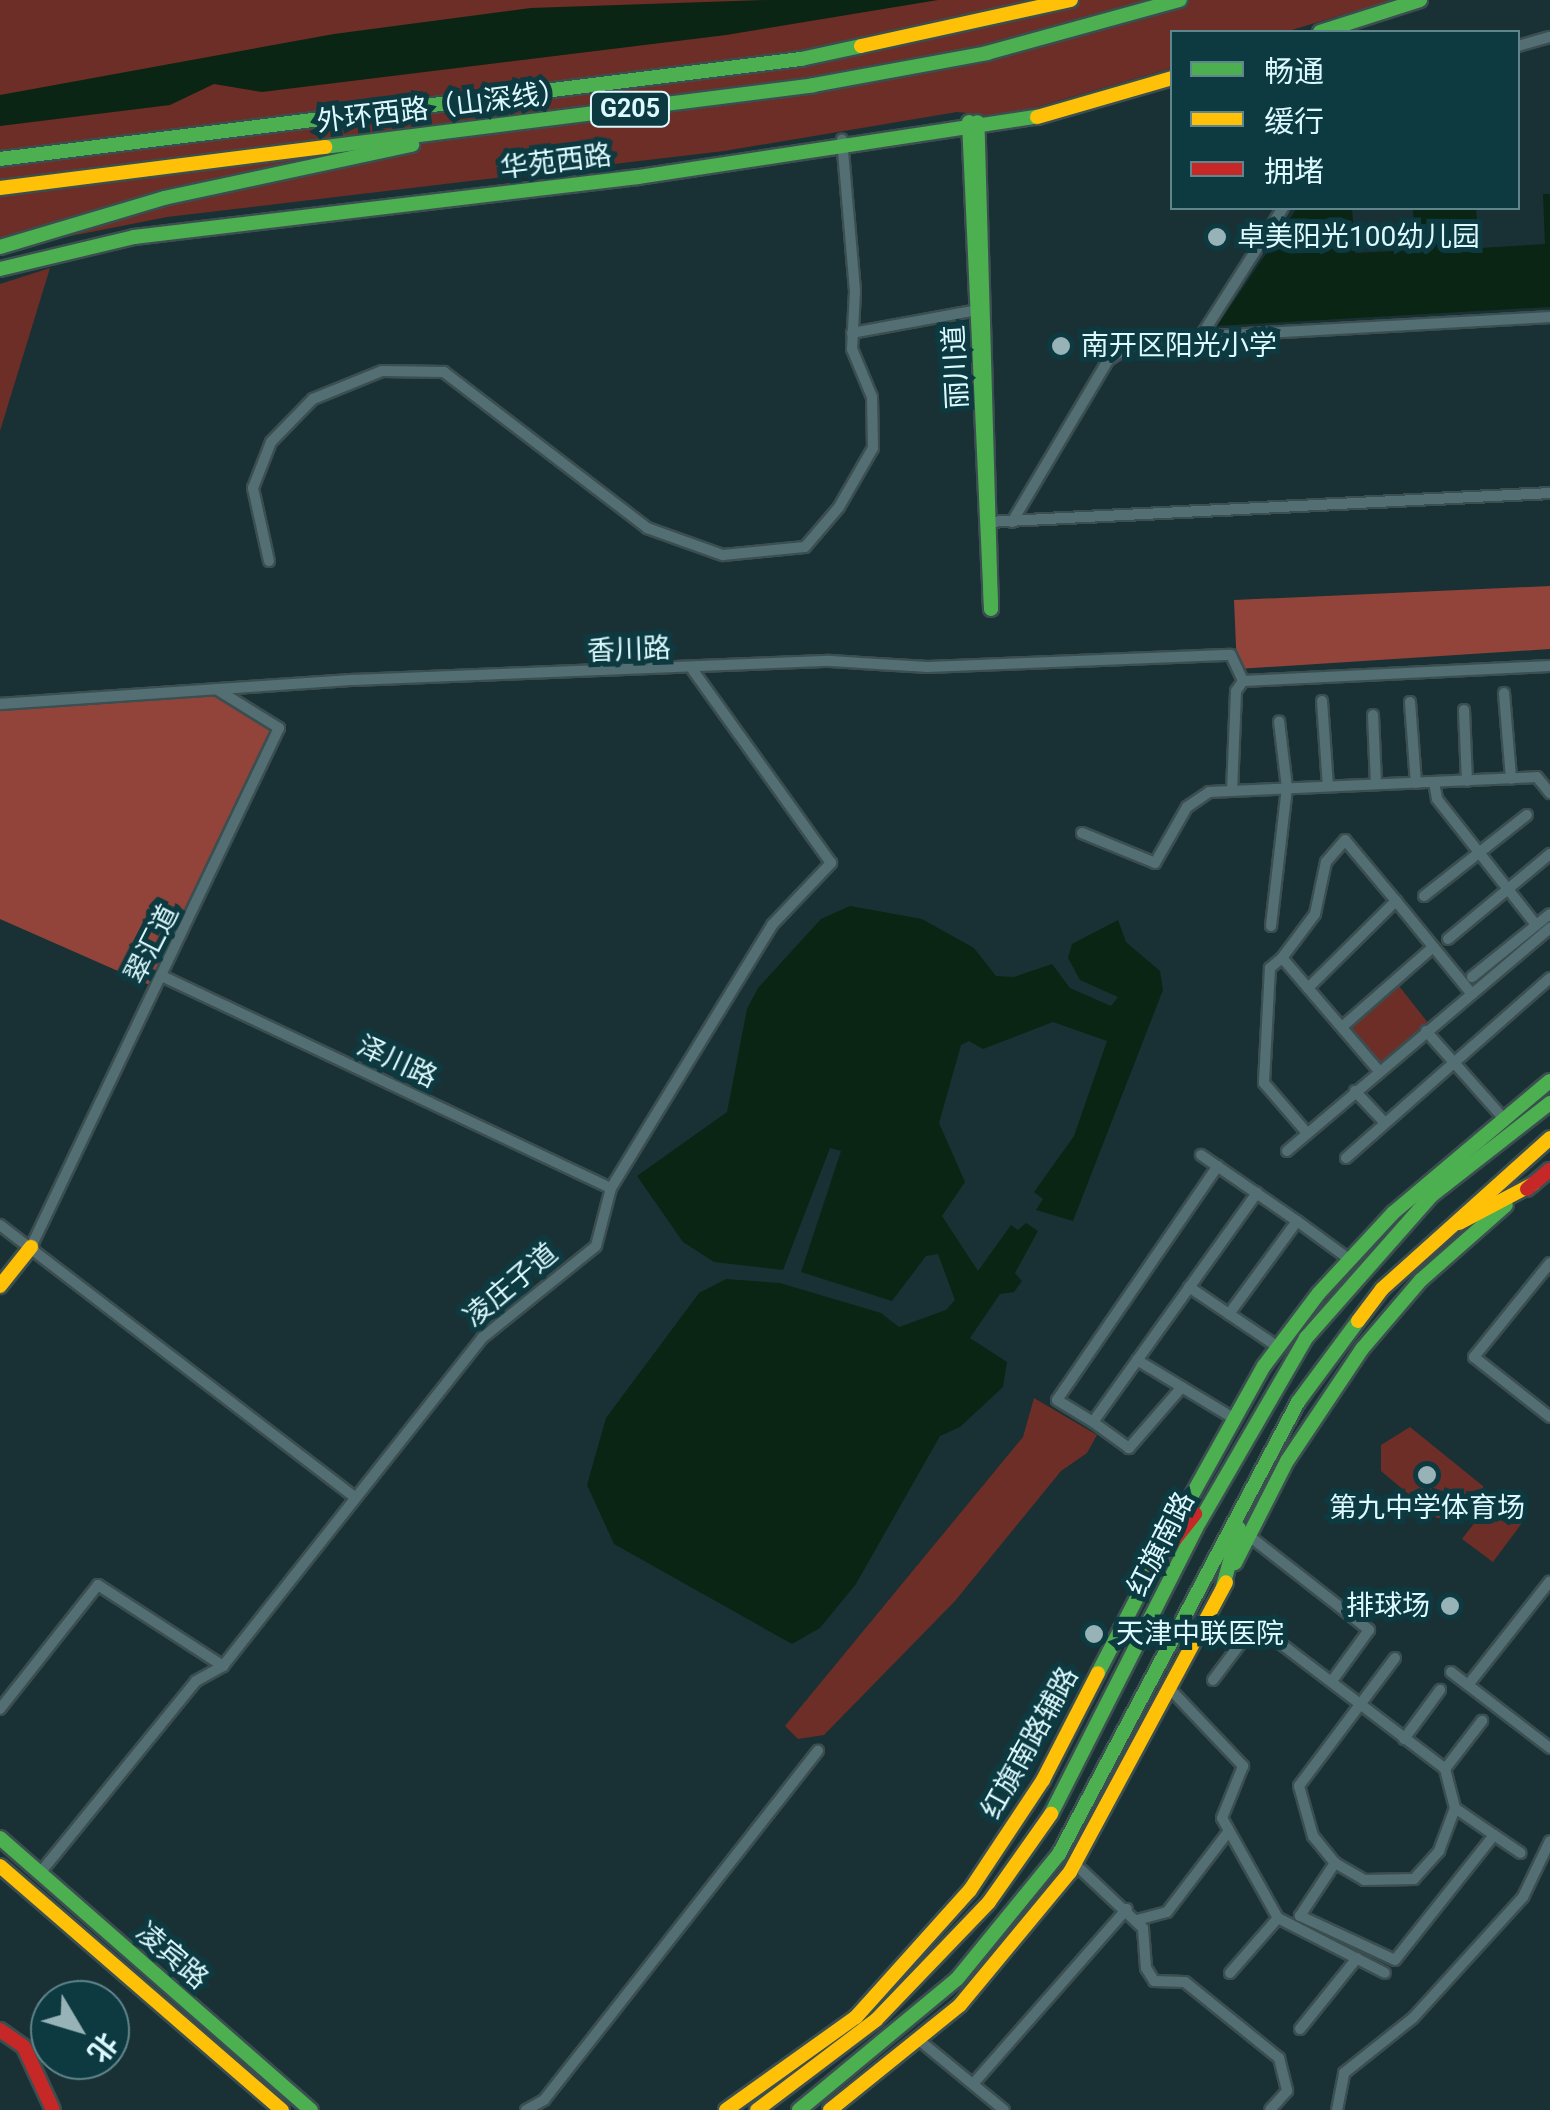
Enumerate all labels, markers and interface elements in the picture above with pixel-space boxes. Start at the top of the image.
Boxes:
legend [1170,30,1520,210]
text: 畅通 [1264,54,1324,89]
street label: 外环西路（山深线） [315,75,569,139]
road number: G205 [588,89,672,129]
text: 缓行 [1264,104,1324,139]
street label: 华苑西路 [498,139,614,185]
text: 拥堵 [1264,154,1324,189]
place label: 卓美阳光100幼儿园 [1237,220,1480,254]
marker: 卓美阳光100幼儿园 [1206,226,1228,248]
street label: 丽川道 [937,324,975,410]
place label: 南开区阳光小学 [1081,329,1277,363]
marker: 南开区阳光小学 [1050,335,1072,357]
street label: 香川路 [586,632,672,668]
street label: 翠汇道 [118,899,186,989]
street label: 泽川路 [352,1029,442,1095]
street label: 凌庄子道 [457,1236,565,1334]
marker: 第九中学体育场 [1416,1464,1438,1486]
street label: 红旗南路 [1121,1486,1201,1602]
place label: 第九中学体育场 [1329,1491,1525,1525]
place label: 排球场 [1346,1589,1430,1623]
marker: 排球场 [1439,1595,1461,1617]
place label: 天津中联医院 [1116,1617,1284,1651]
marker: 天津中联医院 [1081,1621,1107,1647]
street label: 红旗南路辅路 [975,1661,1085,1825]
street label: 凌宾路 [129,1916,215,1996]
north arrow [30,1980,130,2080]
text: 北 [81,2026,124,2069]

